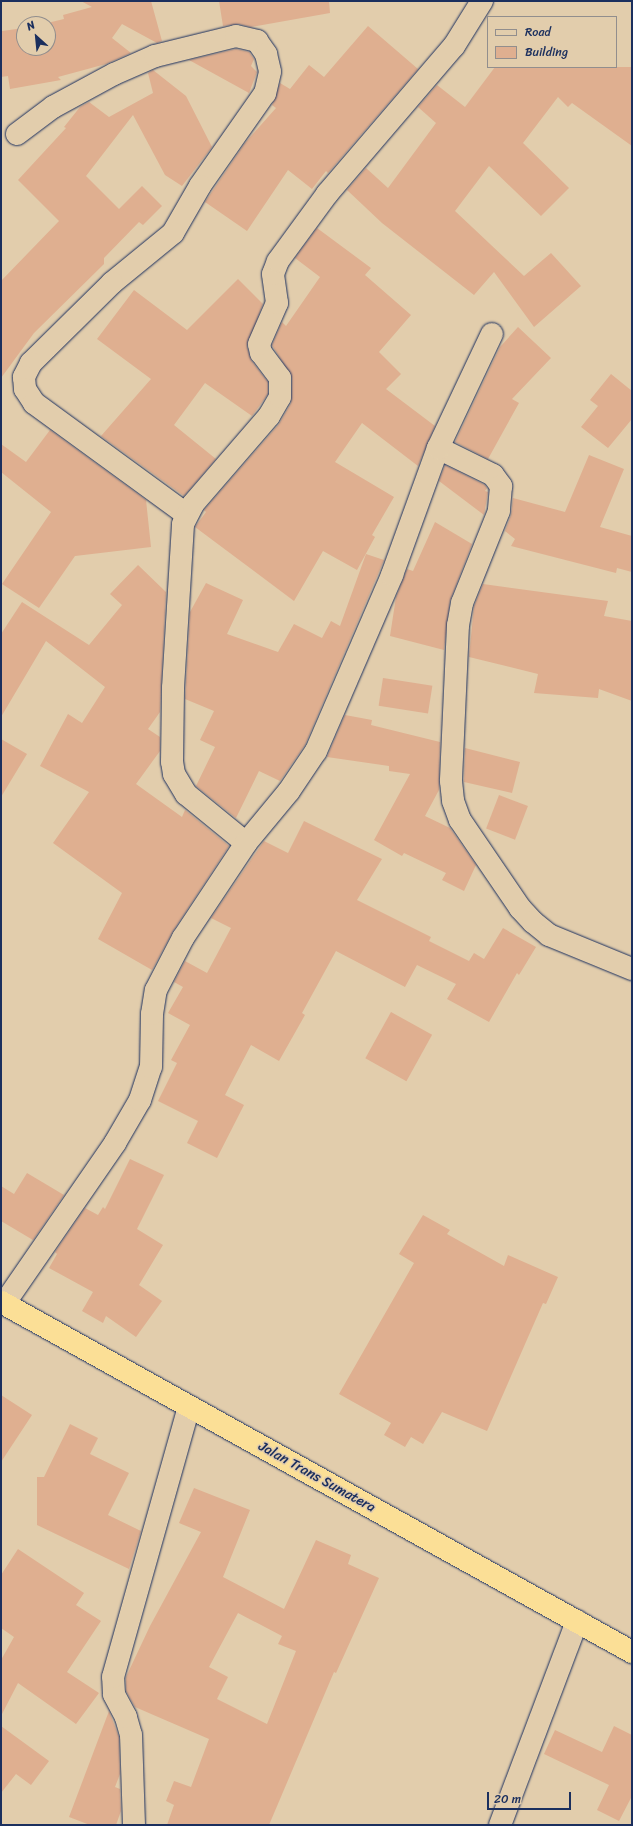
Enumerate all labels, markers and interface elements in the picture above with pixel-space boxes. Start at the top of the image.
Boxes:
north arrow [16,16,56,56]
text: N [23,16,38,36]
legend [487,16,617,68]
text: Road [525,21,551,43]
text: Building [525,41,568,63]
street label: Jalan Trans Sumatera [255,1438,379,1516]
scale bar [489,1784,573,1810]
text: 20 m [494,1788,521,1810]

